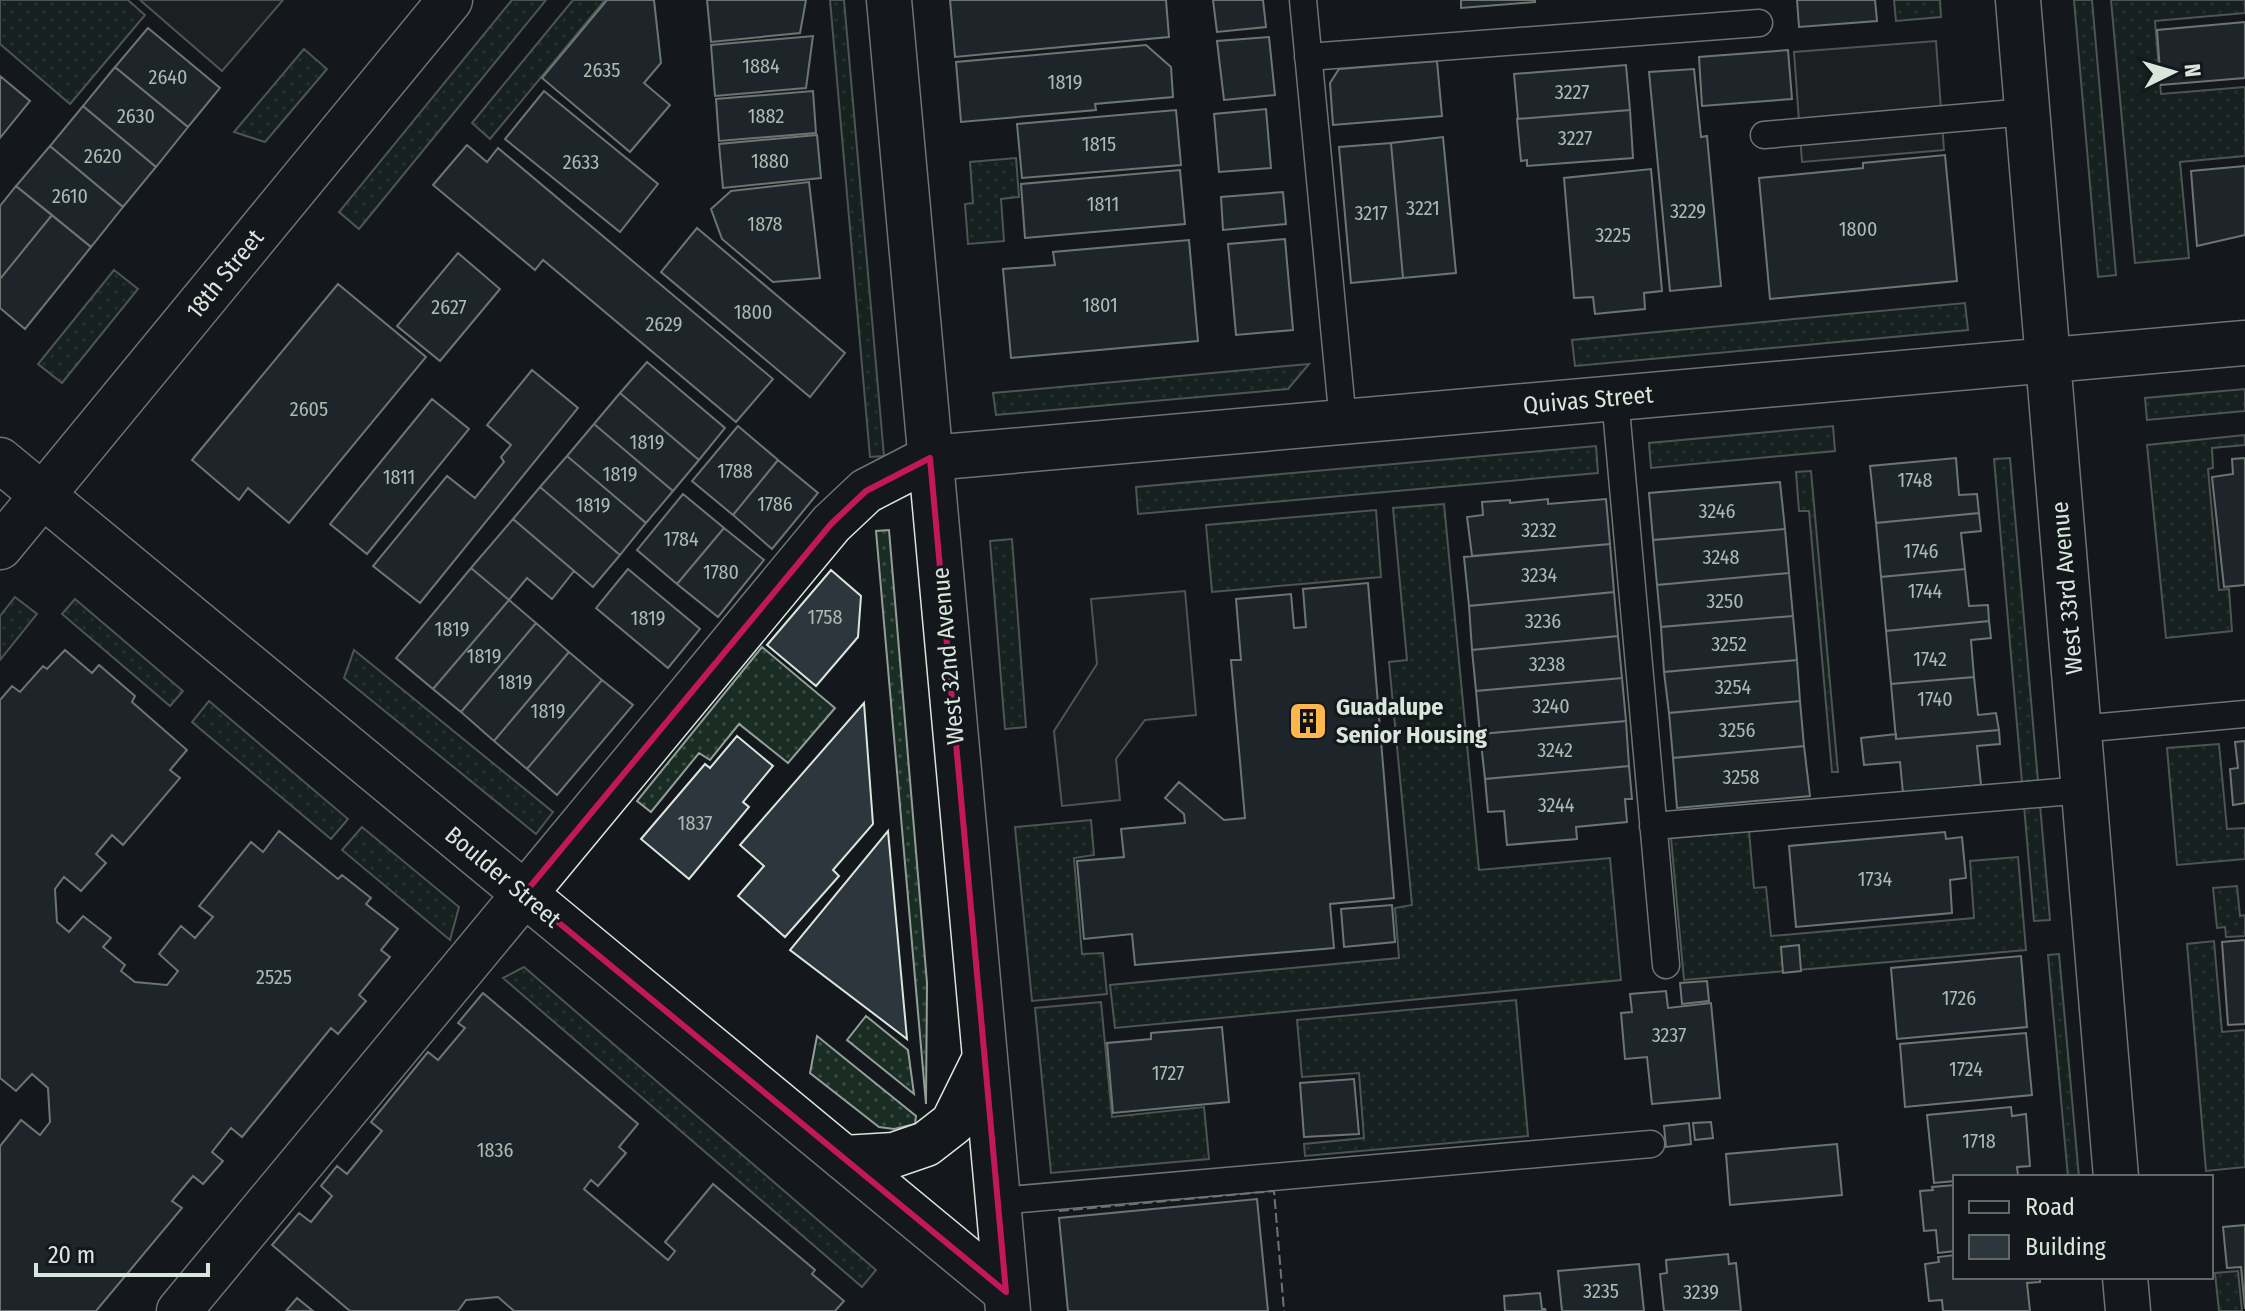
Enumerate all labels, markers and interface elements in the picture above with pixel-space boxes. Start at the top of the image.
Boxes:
north arrow [2133,32,2213,112]
house number: 1884 [742,54,780,78]
house number: 2635 [584,58,620,82]
text: N [2178,63,2206,78]
house number: 2640 [149,65,187,89]
house number: 1819 [1048,70,1082,94]
house number: 3227 [1555,80,1589,104]
house number: 2630 [117,104,155,128]
house number: 1882 [748,104,784,128]
house number: 3227 [1558,126,1592,150]
house number: 1815 [1082,132,1116,156]
house number: 2620 [84,144,122,168]
house number: 1880 [751,149,789,173]
house number: 2633 [563,150,599,174]
house number: 2610 [52,184,88,208]
house number: 1811 [1087,192,1119,216]
house number: 3221 [1406,196,1440,220]
house number: 3229 [1670,199,1706,223]
house number: 3217 [1354,201,1388,225]
house number: 1878 [747,212,783,236]
house number: 1800 [1839,217,1877,241]
house number: 3225 [1595,223,1631,247]
street label: 18th Street [181,224,269,324]
house number: 1801 [1082,293,1118,317]
house number: 2627 [431,295,467,319]
house number: 1800 [734,300,772,324]
house number: 2629 [646,312,682,336]
street label: Quivas Street [1522,380,1654,420]
house number: 2605 [290,397,328,421]
house number: 1819 [630,430,664,454]
house number: 1788 [717,459,753,483]
house number: 1819 [603,462,637,486]
house number: 1811 [383,465,415,489]
house number: 1748 [1898,468,1932,492]
house number: 1786 [757,492,793,516]
house number: 1819 [576,493,610,517]
house number: 3246 [1699,499,1736,523]
street label: West 33rd Avenue [2046,500,2088,676]
house number: 3232 [1521,518,1557,542]
house number: 1784 [663,527,699,551]
house number: 1746 [1904,539,1938,563]
house number: 3248 [1703,545,1739,569]
house number: 1780 [703,560,739,584]
house number: 3234 [1521,563,1557,587]
street label: West 32nd Avenue [926,566,970,746]
house number: 1744 [1908,579,1943,603]
house number: 3250 [1706,589,1744,613]
house number: 1758 [808,605,842,629]
house number: 1819 [631,606,665,630]
house number: 3236 [1525,609,1561,633]
house number: 1819 [435,617,469,641]
house number: 3252 [1711,632,1747,656]
house number: 1819 [467,644,501,668]
house number: 1742 [1913,647,1947,671]
house number: 3238 [1529,652,1565,676]
house number: 1819 [498,670,532,694]
house number: 3254 [1715,675,1752,699]
house number: 1740 [1917,687,1953,711]
place label: Guadalupe Senior Housing [1336,693,1487,749]
house number: 3240 [1532,694,1570,718]
house number: 1819 [531,699,565,723]
building icon: Guadalupe Senior Housing [1287,700,1329,742]
house number: 3256 [1719,718,1755,742]
house number: 3242 [1537,738,1573,762]
house number: 3258 [1723,765,1759,789]
house number: 3244 [1538,793,1575,817]
house number: 1837 [678,811,712,835]
street label: Boulder Street [440,821,567,934]
house number: 1734 [1858,867,1892,891]
house number: 2525 [256,965,292,989]
house number: 1726 [1942,986,1976,1010]
house number: 3237 [1652,1023,1686,1047]
house number: 1724 [1949,1057,1983,1081]
house number: 1727 [1152,1061,1184,1085]
house number: 1718 [1962,1129,1996,1153]
house number: 1836 [477,1138,513,1162]
legend [1953,1175,2213,1279]
text: Road [2025,1193,2075,1221]
scale bar [36,1227,208,1277]
text: Building [2025,1233,2107,1261]
text: 20 m [48,1241,95,1269]
house number: 3235 [1583,1279,1619,1303]
house number: 3239 [1683,1280,1719,1304]

